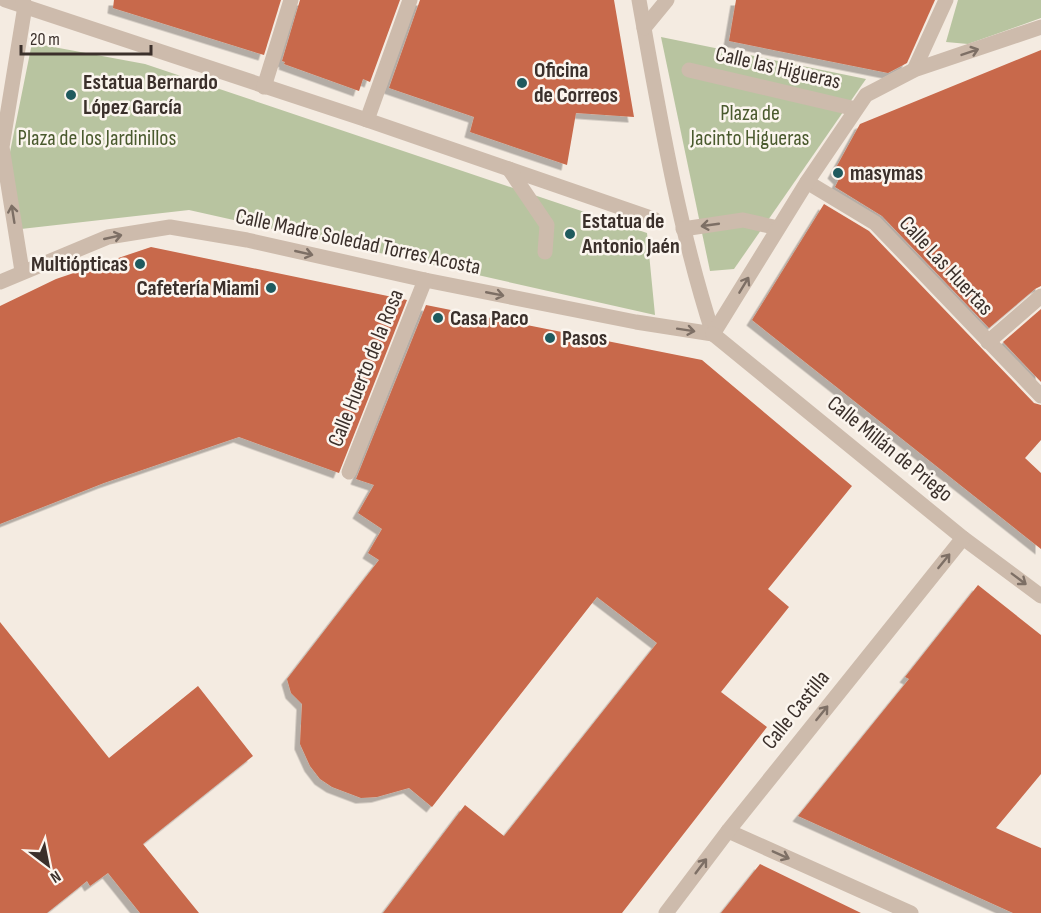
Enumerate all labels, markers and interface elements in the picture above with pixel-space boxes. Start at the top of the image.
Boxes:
scale bar [21,18,152,56]
text: 20 m [30,29,60,50]
street label: Calle las Higueras [713,40,843,96]
one-way arrow [960,45,979,56]
place label: Oficina de Correos [534,57,618,109]
place label: Estatua Bernardo López García [83,69,218,121]
marker: Oficina de Correos [515,76,529,90]
marker: Estatua Bernardo López García [64,88,78,102]
park label: Plaza de Jacinto Higueras [689,100,810,152]
park label: Plaza de los Jardinillos [18,125,176,152]
place label: masymas [850,160,923,187]
marker: masymas [831,166,845,180]
street label: Calle Madre Soledad Torres Acosta [233,203,483,281]
one-way arrow [7,204,18,224]
place label: Estatua de Antonio Jaén [581,208,680,260]
street label: Calle Las Huertas [893,211,999,321]
one-way arrow [701,219,720,230]
marker: Estatua de Antonio Jaén [563,227,577,241]
one-way arrow [103,230,122,242]
one-way arrow [294,247,313,259]
place label: Multiópticas [31,251,128,278]
marker: Multiópticas [133,257,147,271]
place label: Cafetería Miami [136,275,259,302]
one-way arrow [738,277,750,294]
marker: Cafetería Miami [264,281,278,295]
street label: Calle Huerto de la Rosa [322,285,410,451]
one-way arrow [484,289,504,300]
place label: Casa Paco [450,305,528,332]
marker: Casa Paco [431,311,445,325]
place label: Pasos [562,325,607,352]
one-way arrow [676,325,696,336]
marker: Pasos [543,331,557,345]
street label: Calle Millán de Priego [822,390,958,508]
one-way arrow [937,554,951,569]
one-way arrow [1010,573,1026,586]
street label: Calle Castilla [756,665,836,755]
one-way arrow [816,705,829,721]
north arrow [18,835,78,895]
one-way arrow [771,850,790,861]
one-way arrow [695,859,708,875]
text: N [46,866,64,887]

